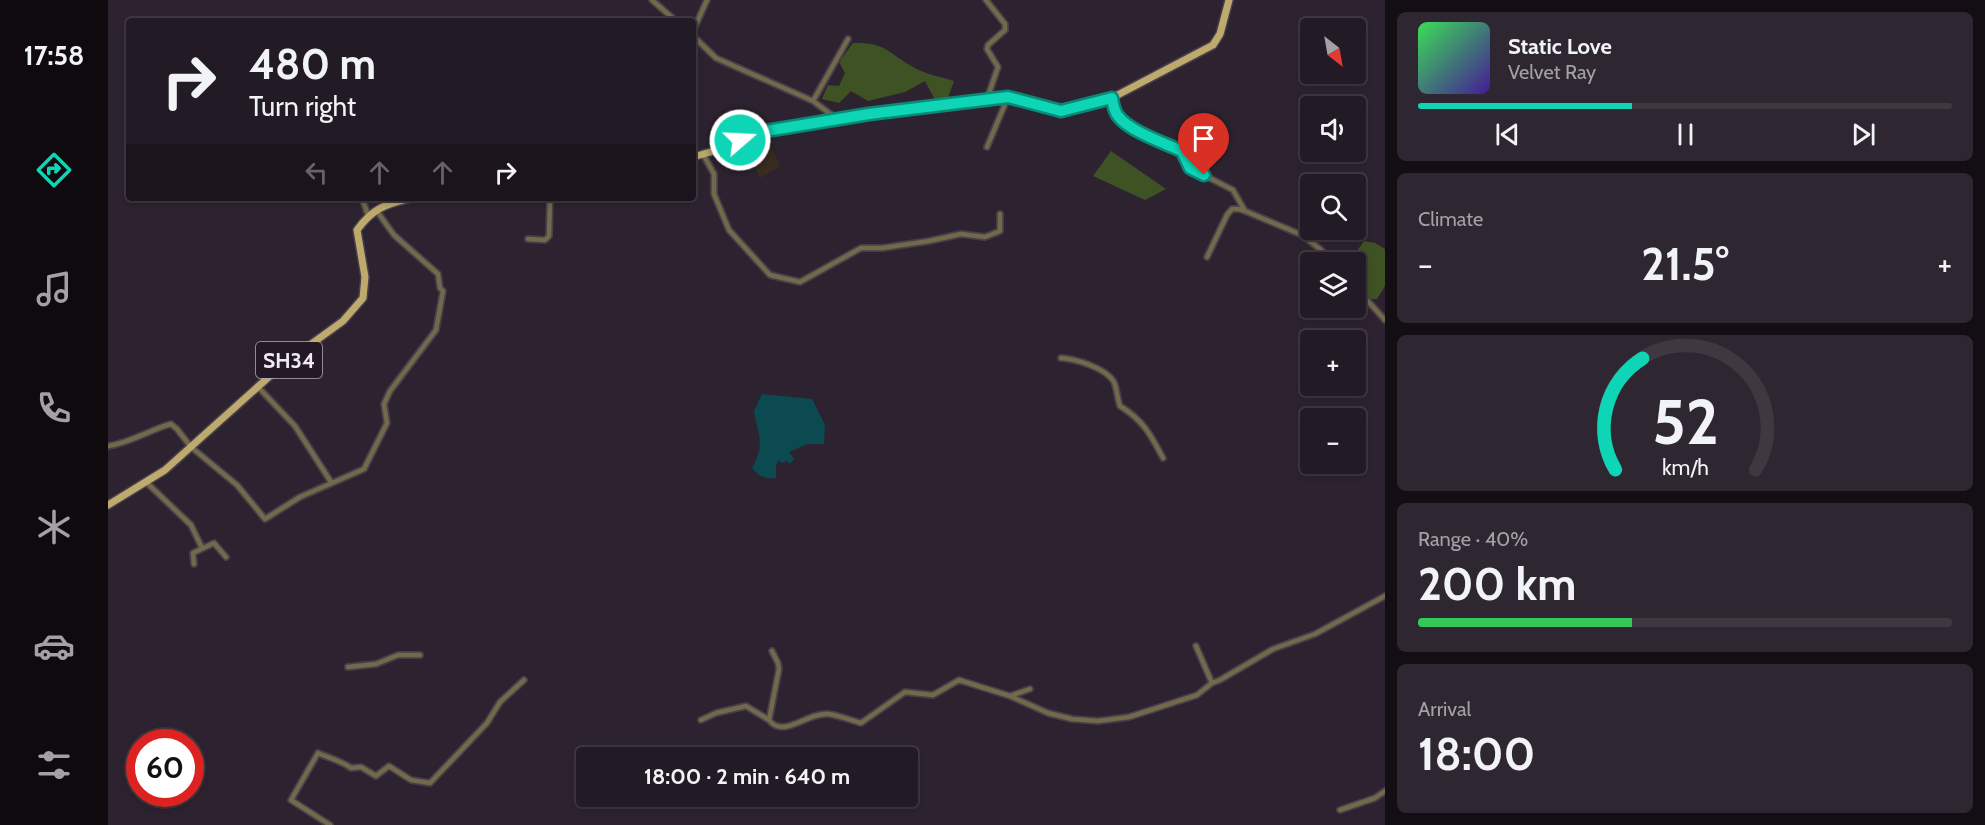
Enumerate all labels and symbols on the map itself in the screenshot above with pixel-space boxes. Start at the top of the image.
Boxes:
north arrow [1300,18,1366,84]
position arrow [708,108,772,172]
pin [1178,113,1229,175]
road number: SH34 [256,342,322,378]
speed limit sign: 60 [126,729,204,807]

